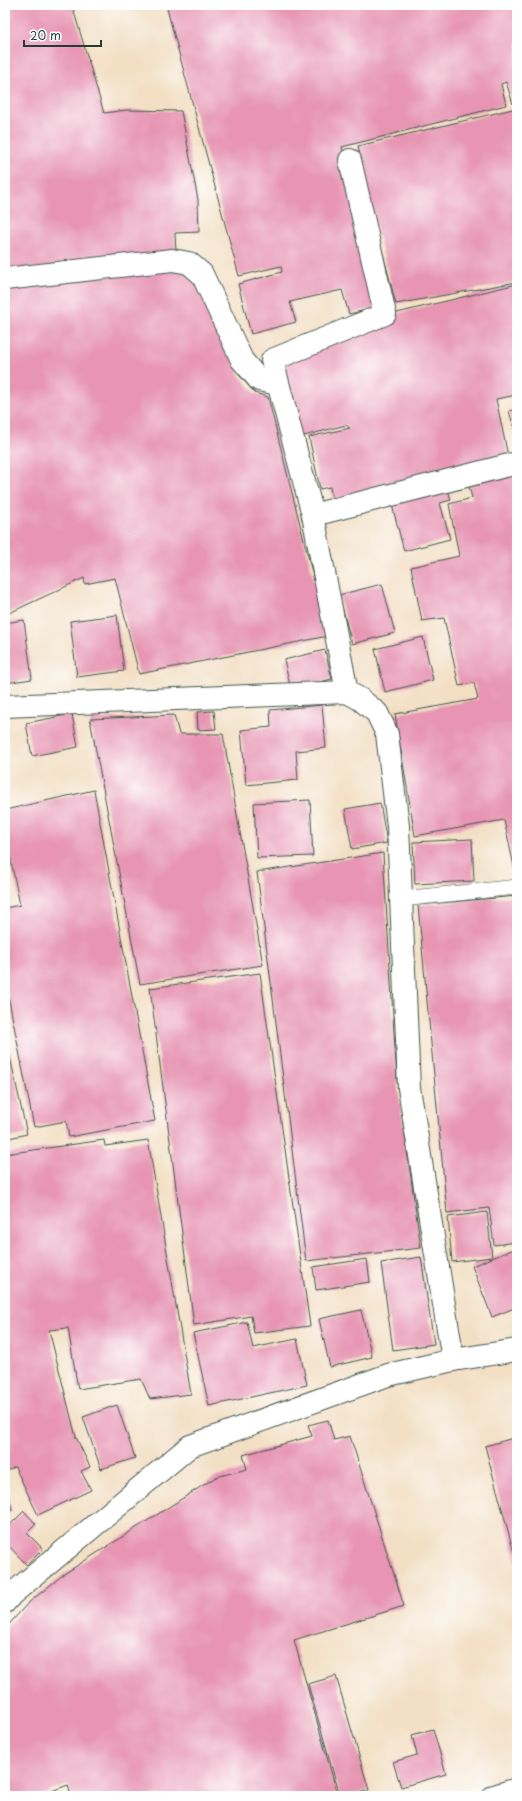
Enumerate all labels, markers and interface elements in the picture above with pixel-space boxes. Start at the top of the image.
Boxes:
scale bar [24,22,101,48]
text: 20 m [30,26,61,44]

